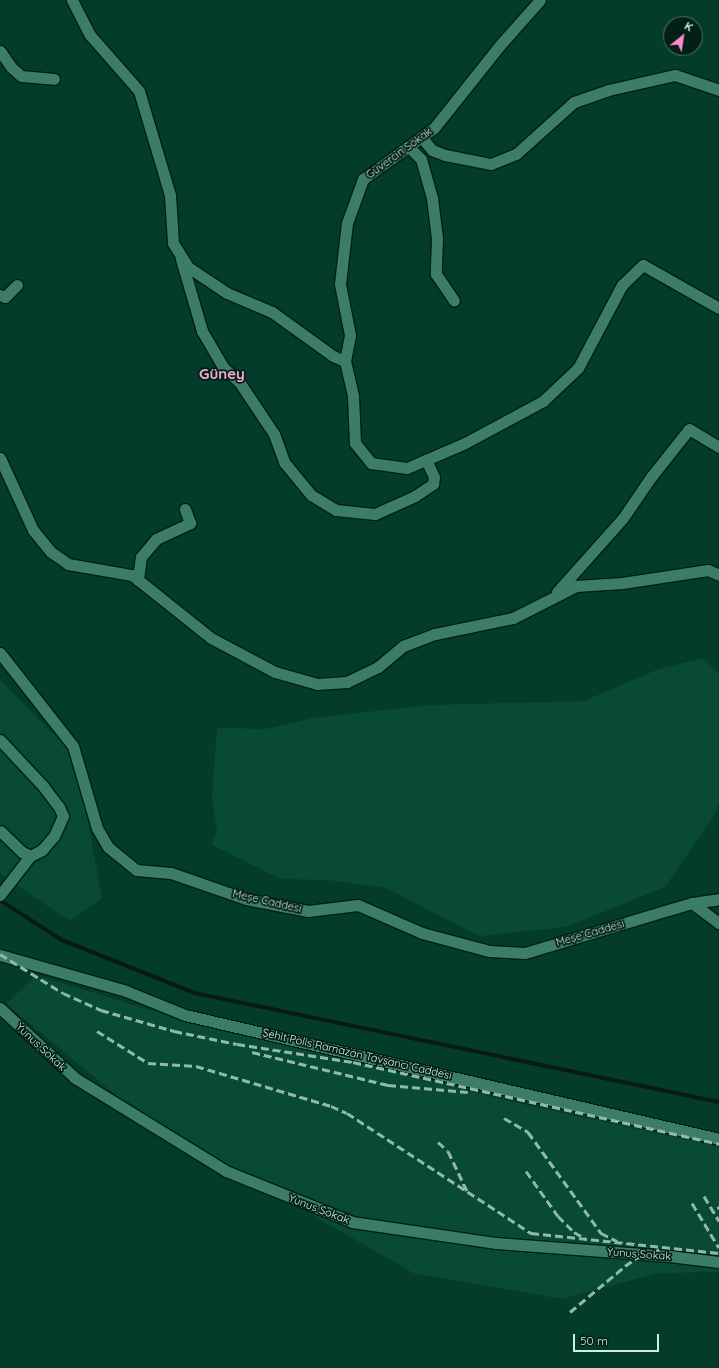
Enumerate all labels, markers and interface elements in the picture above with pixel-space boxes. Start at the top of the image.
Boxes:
north arrow [663,16,703,56]
text: K [682,19,695,34]
street label: Güvercin Sokak [363,125,435,181]
district label: Güney [199,365,245,383]
street label: Meşe Caddesi [231,887,303,915]
street label: Meşe Caddesi [554,917,626,949]
street label: Yunus Sokak [13,1020,69,1074]
street label: Şehit Polis Ramazan Tavşancı Caddesi [261,1026,453,1082]
street label: Yunus Sokak [287,1191,351,1227]
street label: Yunus Sokak [607,1245,671,1263]
scale bar [575,1326,661,1352]
text: 50 m [580,1333,608,1348]

